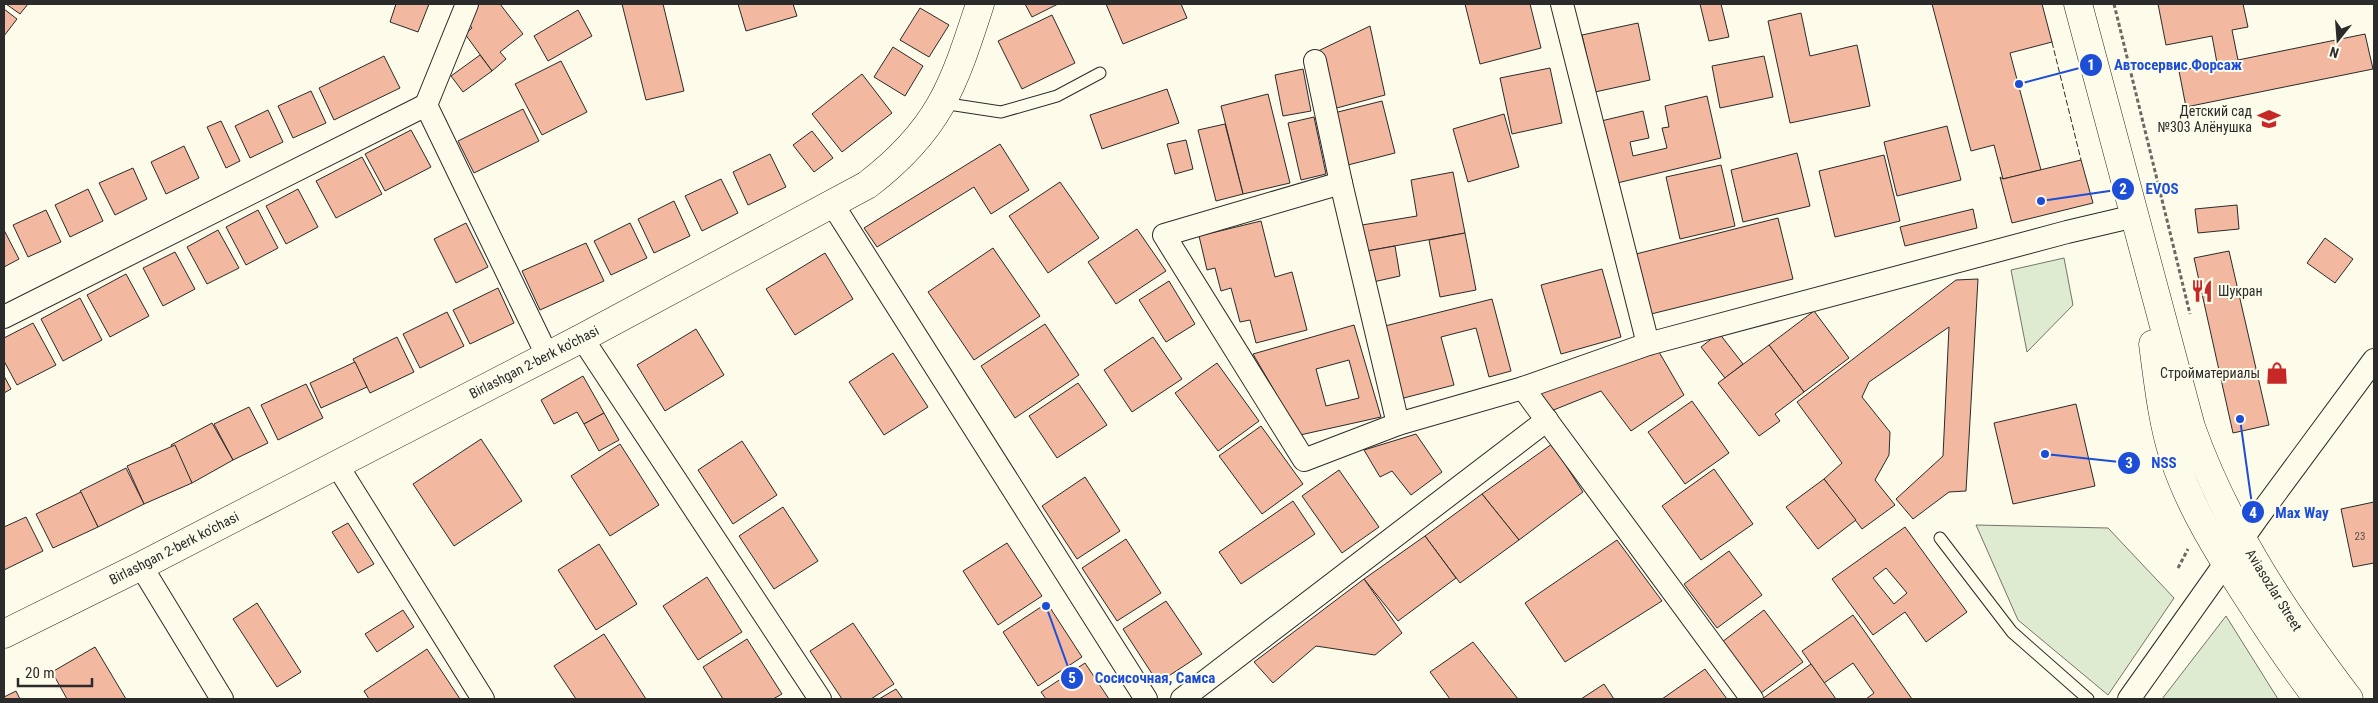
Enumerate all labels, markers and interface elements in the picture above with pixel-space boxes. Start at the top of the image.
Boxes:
north arrow [2313,15,2363,65]
text: N [2328,44,2341,61]
callout: Автосервис Форсаж [2079,50,2252,80]
text: 1 [2087,56,2095,74]
text: Автосервис Форсаж [2114,56,2242,74]
place label: Детский сад №303 Алёнушка [2158,103,2252,135]
school or university icon: Детский сад №303 Алёнушка [2256,106,2282,132]
callout: EVOS [2111,174,2189,204]
text: 2 [2119,180,2127,198]
text: EVOS [2145,180,2179,198]
restaurant icon: Шукран [2189,278,2215,304]
place label: Шукран [2218,283,2263,299]
street label: Birlashgan 2-berk ko'chasi [466,322,602,402]
shop icon: Стройматериалы [2264,360,2290,386]
place label: Стройматериалы [2160,365,2260,381]
callout: NSS [2116,448,2187,478]
text: 3 [2125,454,2133,472]
text: NSS [2151,454,2177,472]
callout: Max Way [2241,497,2339,527]
text: 4 [2249,504,2257,522]
text: Max Way [2275,504,2329,522]
street label: Birlashgan 2-berk ko'chasi [106,508,242,588]
house number: 23 [2355,530,2365,543]
street label: Aviasozlar Street [2242,546,2306,634]
scale bar [18,656,91,688]
callout: Сосисочная, Самса [1060,663,1225,693]
text: 20 m [25,664,55,682]
text: 5 [1068,669,1076,687]
text: Сосисочная, Самса [1095,669,1215,687]

